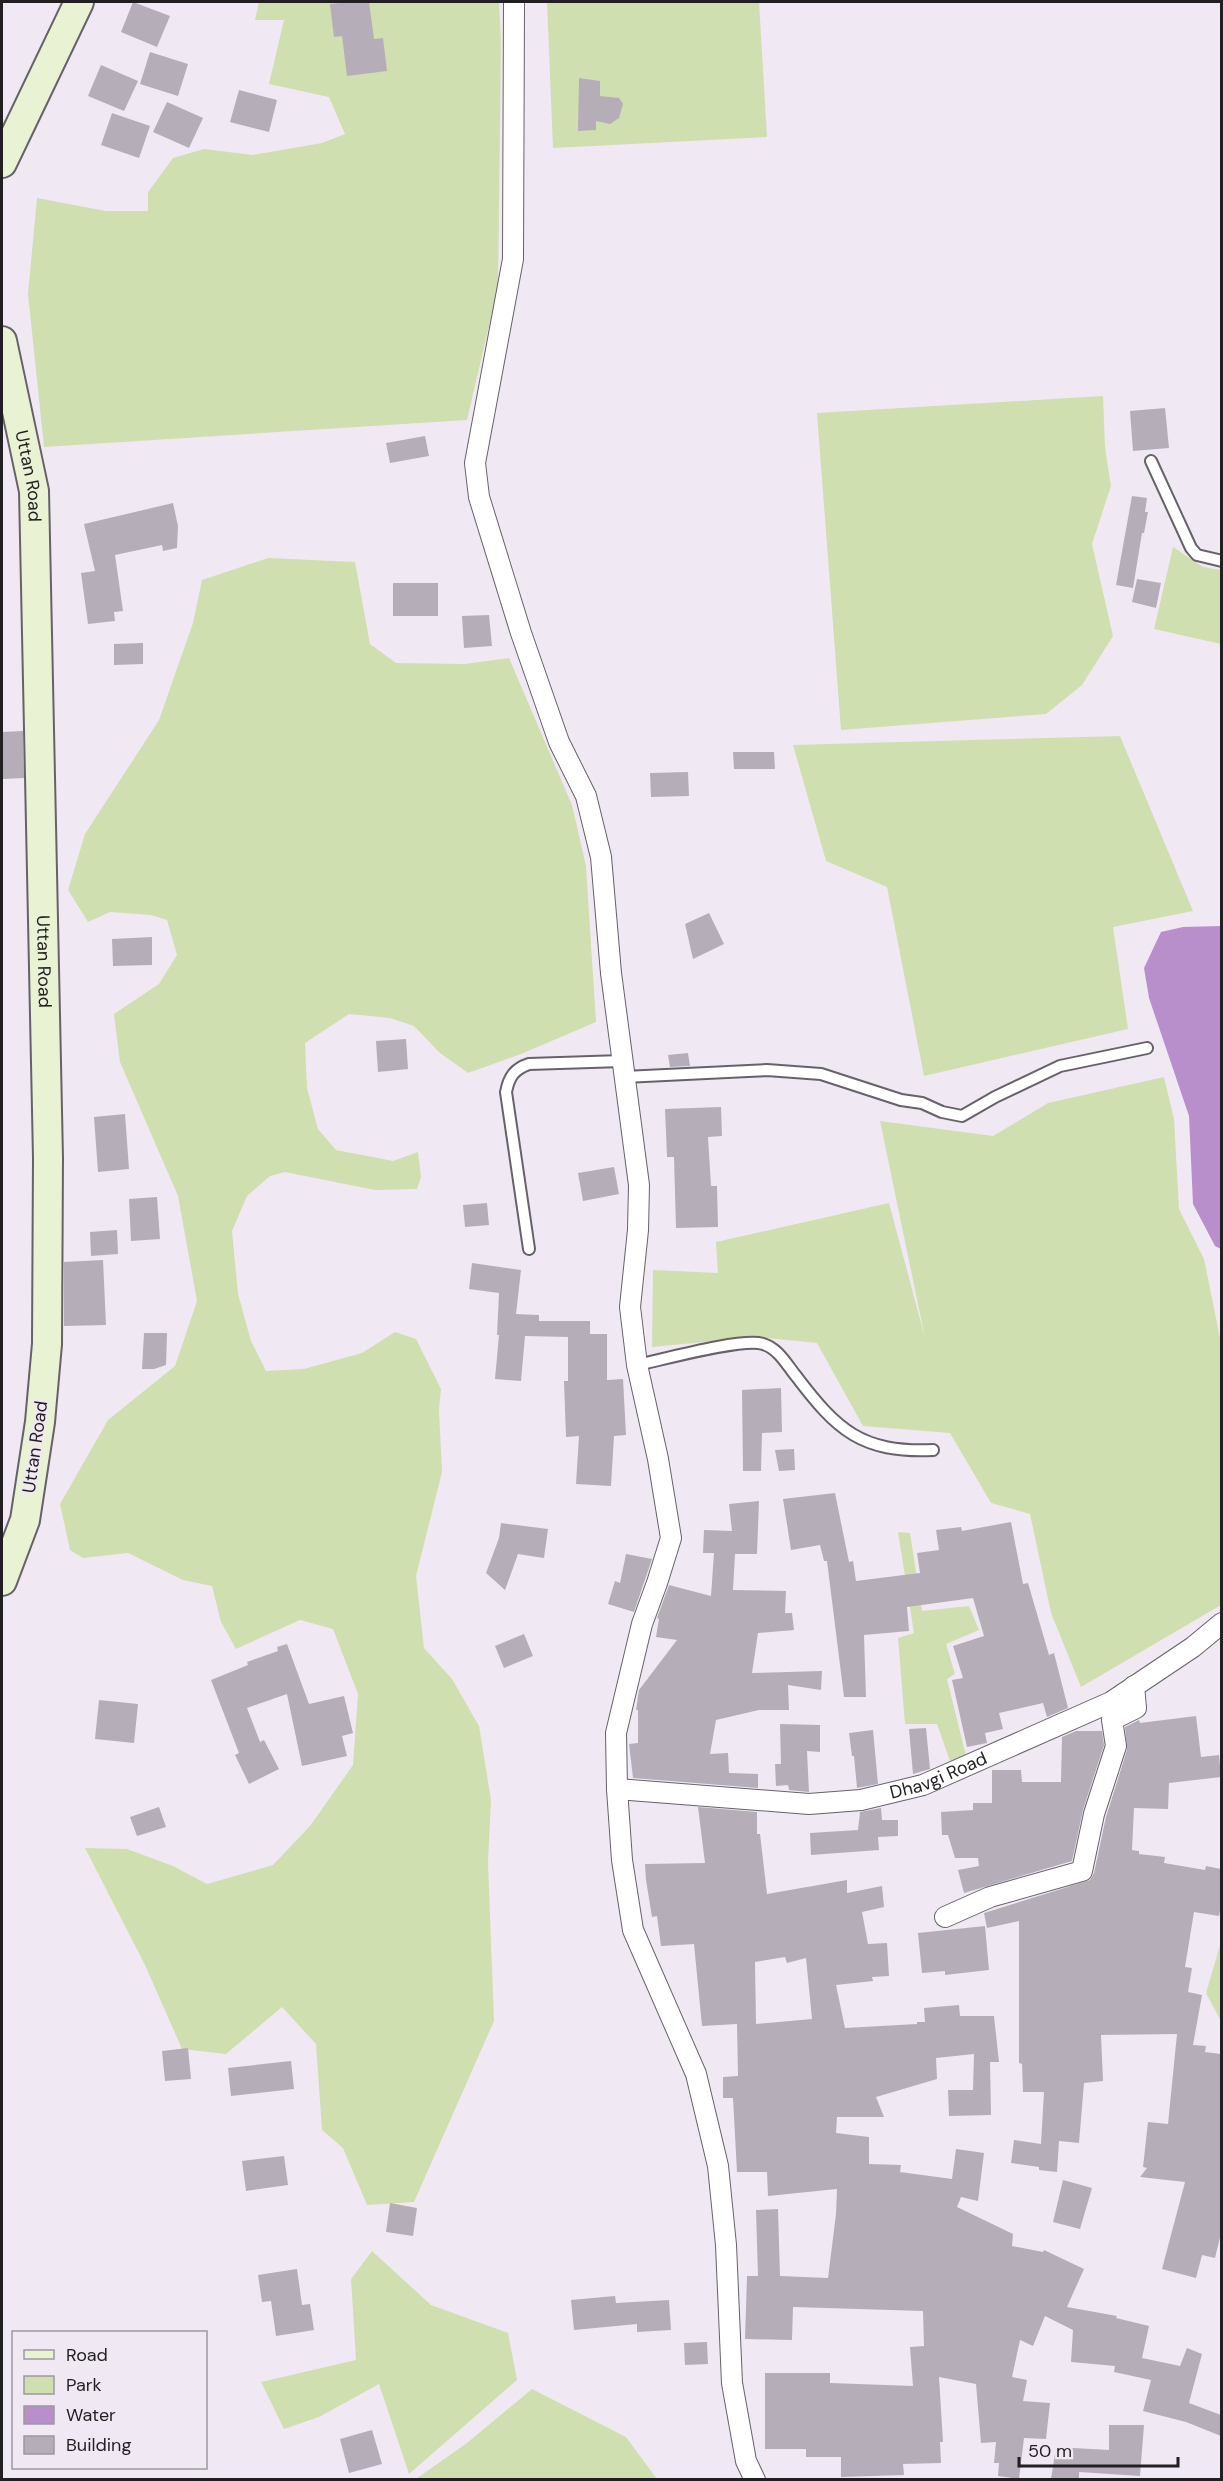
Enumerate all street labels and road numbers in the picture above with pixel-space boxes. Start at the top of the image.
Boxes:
street label: Uttan Road [9,428,47,522]
street label: Uttan Road [31,915,57,1008]
street label: Uttan Road [17,1399,53,1495]
street label: Dhavgi Road [887,1746,991,1805]

